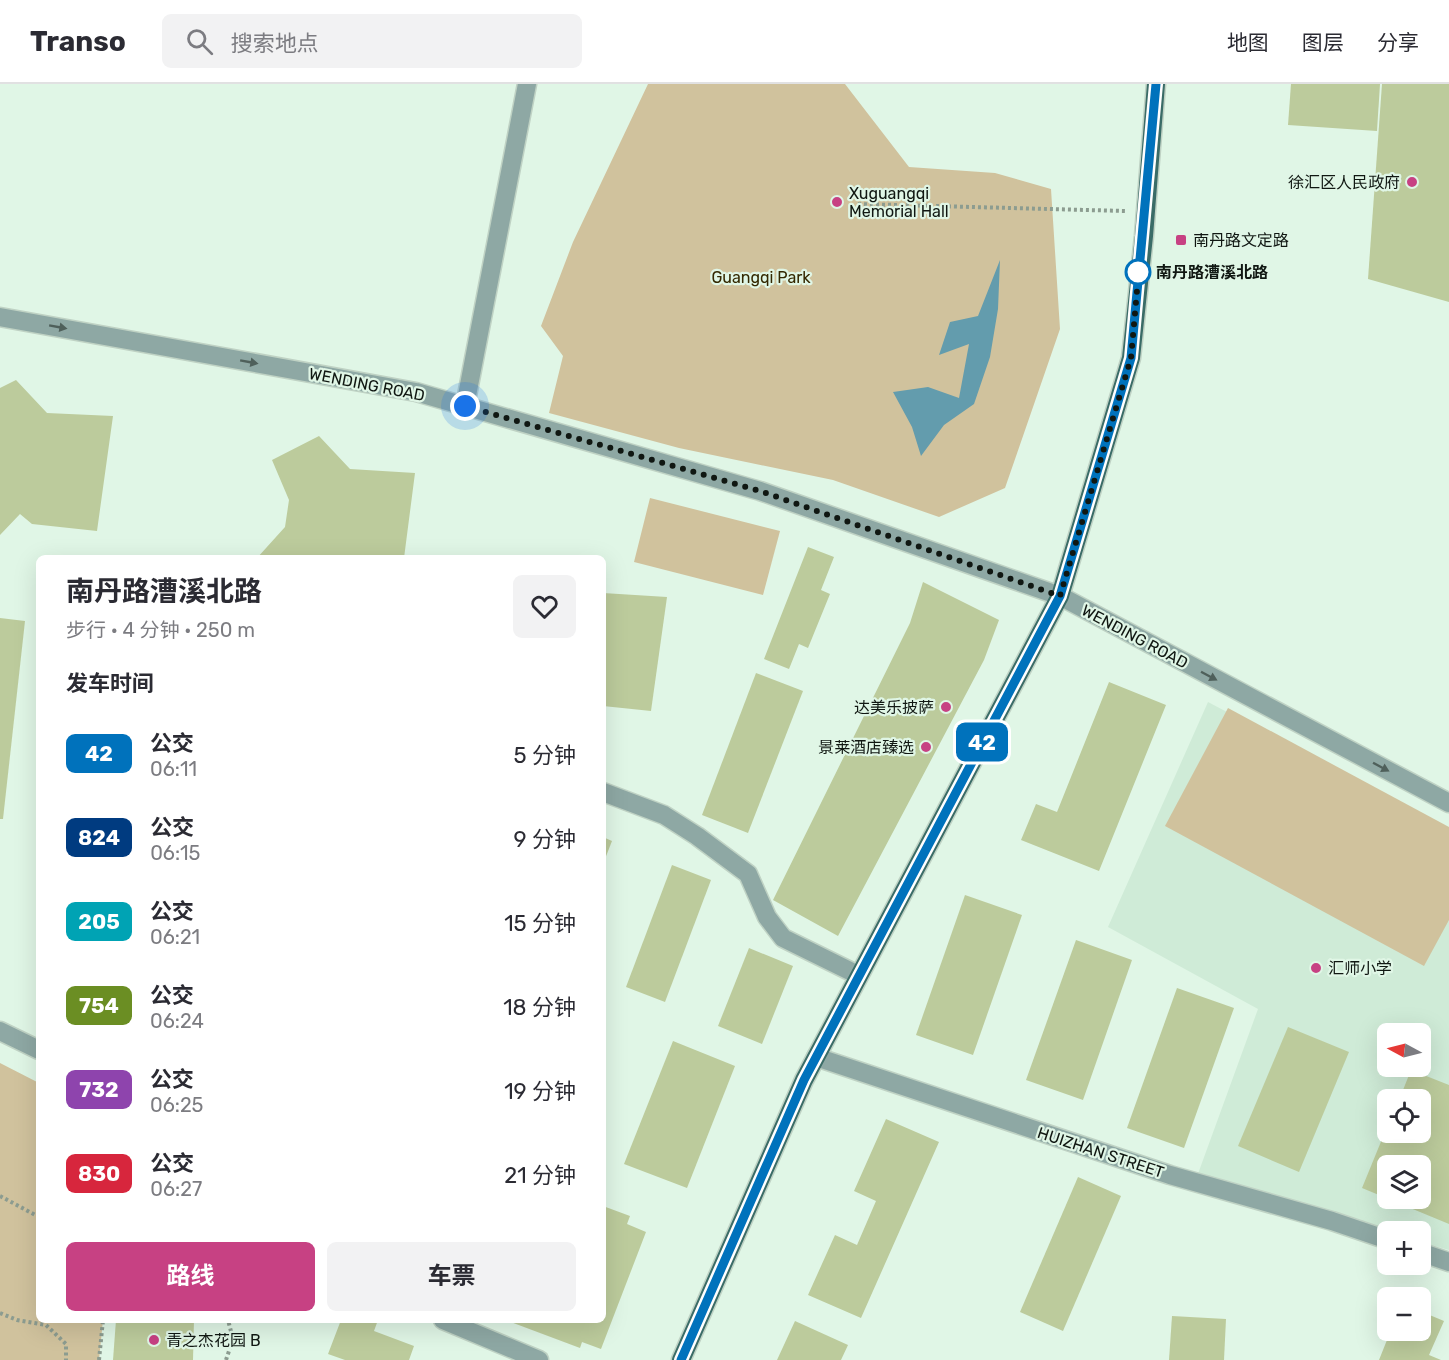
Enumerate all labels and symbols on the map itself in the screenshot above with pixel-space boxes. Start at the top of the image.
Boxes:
place label: 徐汇区人民政府 [1288,173,1400,192]
marker: 徐汇区人民政府 [1405,175,1419,189]
place label: Xuguangqi Memorial Hall [849,184,949,221]
marker: Xuguangqi Memorial Hall [830,195,844,209]
place label: 南丹路文定路 [1193,231,1289,250]
marker: 南丹路文定路 [1174,233,1188,247]
marker: 南丹路漕溪北路 [1125,259,1151,285]
place label: 南丹路漕溪北路 [1156,263,1268,282]
park label: Guangqi Park [711,268,811,287]
one-way arrow [48,323,67,332]
one-way arrow [240,358,259,367]
street label: WENDING ROAD [307,364,427,405]
your location [450,391,480,421]
street label: WENDING ROAD [1078,600,1191,672]
one-way arrow [1200,670,1218,680]
place label: 达美乐披萨 [854,698,934,717]
marker: 达美乐披萨 [939,700,953,714]
line badge: 42 [955,722,1009,762]
place label: 景莱酒店臻选 [818,738,914,757]
marker: 景莱酒店臻选 [919,740,933,754]
one-way arrow [1373,762,1390,772]
place label: 汇师小学 [1328,959,1392,978]
marker: 汇师小学 [1309,961,1323,975]
north arrow [1377,1023,1431,1077]
street label: HUIZHAN STREET [1035,1123,1167,1182]
place label: 青之杰花园 B [166,1331,261,1350]
marker: 青之杰花园 B [147,1333,161,1347]

